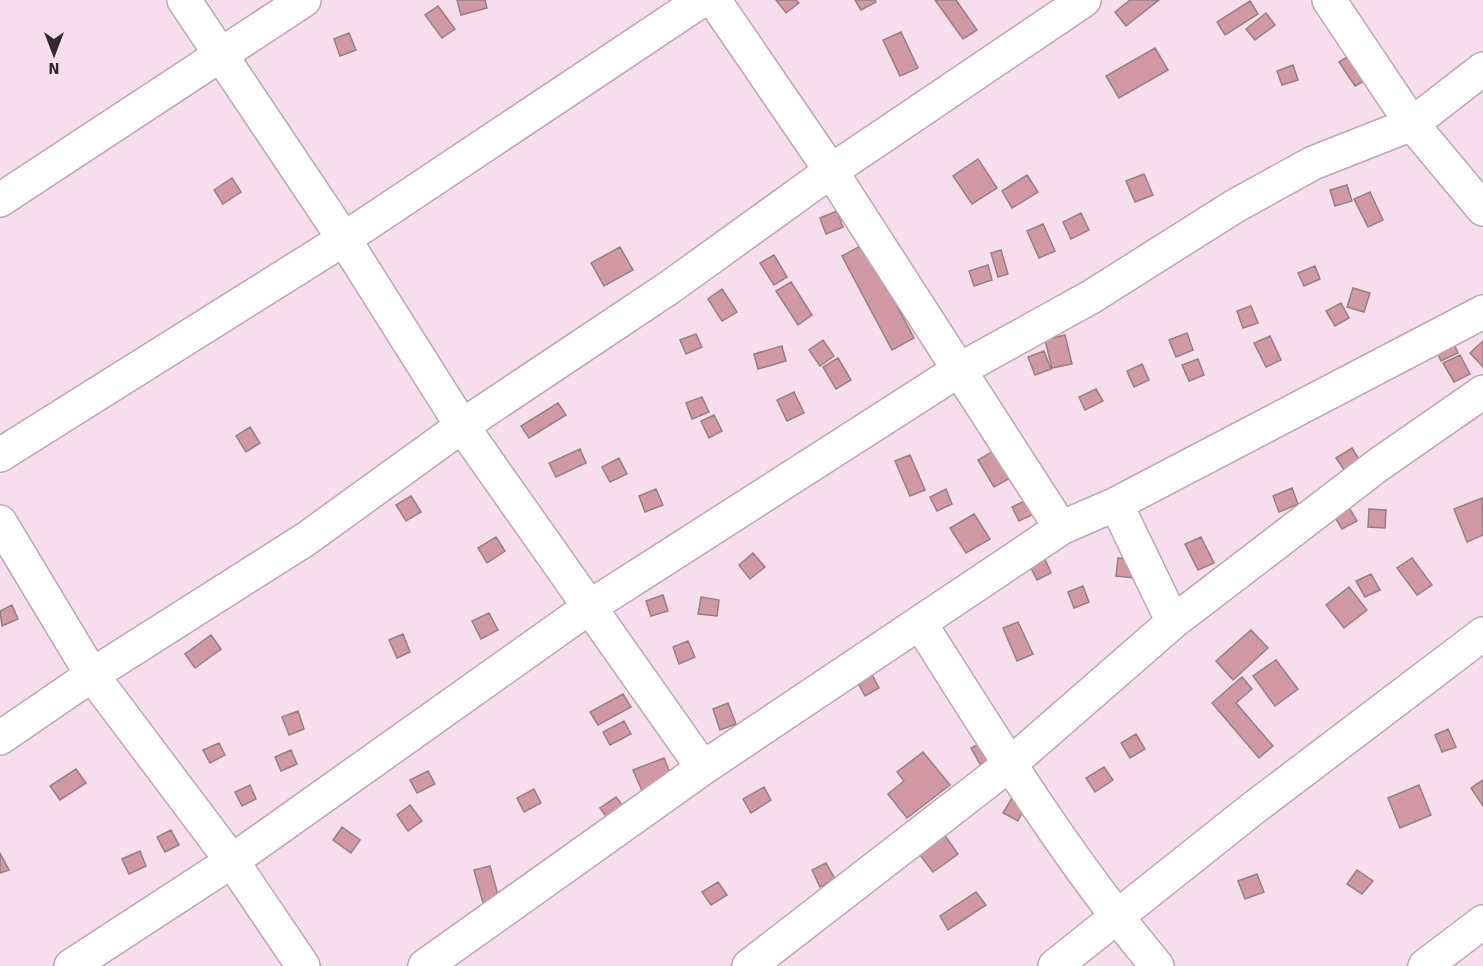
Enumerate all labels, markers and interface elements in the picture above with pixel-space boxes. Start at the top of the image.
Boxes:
north arrow [24,24,84,84]
text: N [48,58,60,78]

